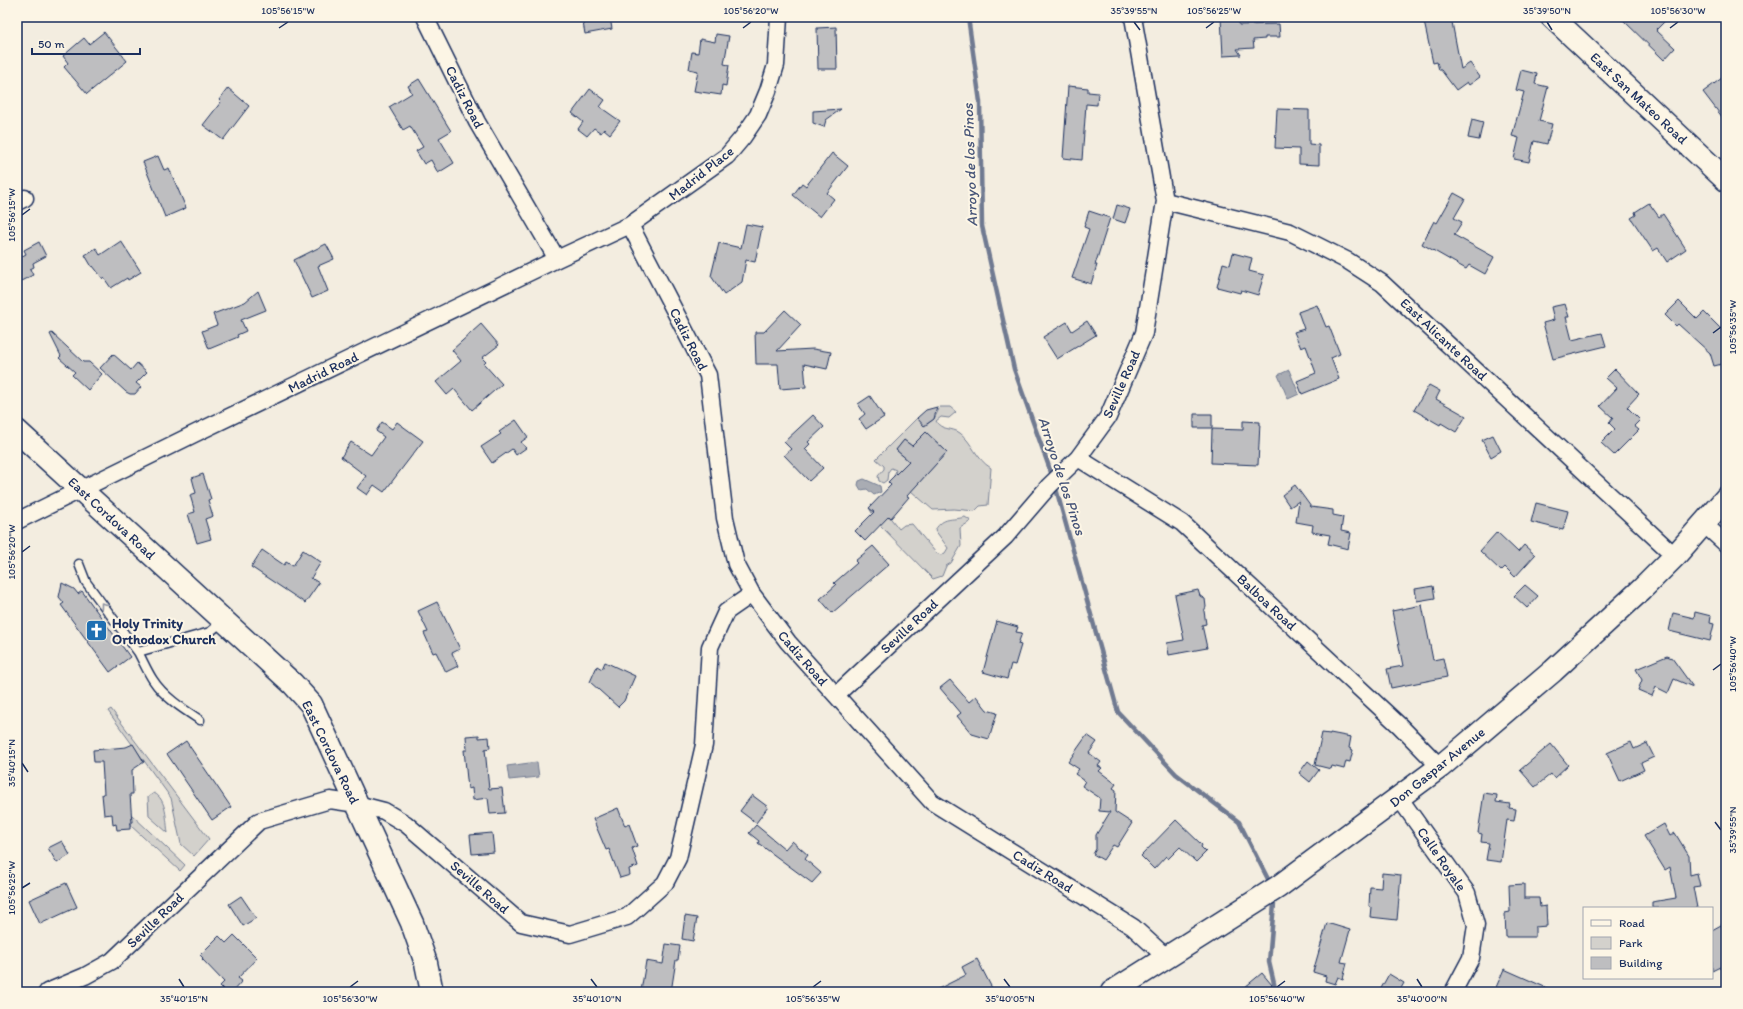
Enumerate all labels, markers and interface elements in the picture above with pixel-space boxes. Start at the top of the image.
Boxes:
text: 105°56'15"W [261,4,315,17]
text: 105°56'20"W [723,4,779,17]
text: 35°39'55"N [1110,4,1158,17]
text: 105°56'25"W [1187,4,1241,17]
text: 35°39'50"N [1523,4,1571,17]
text: 105°56'30"W [1650,4,1706,17]
scale bar [32,30,140,56]
text: 50 m [38,37,64,51]
street label: East San Mateo Road [1586,49,1691,148]
street label: Cadiz Road [442,63,488,132]
water label: Arroyo de los Pinos [959,102,981,227]
street label: Madrid Place [665,143,737,204]
text: 105°56'15"W [5,188,18,242]
street label: East Alicante Road [1397,295,1491,384]
text: 105°56'35"W [1726,299,1739,354]
street label: Cadiz Road [666,305,712,374]
street label: Seville Road [1099,347,1144,421]
street label: Madrid Road [285,348,361,397]
water label: Arroyo de los Pinos [1034,415,1090,539]
street label: East Cordova Road [64,473,159,564]
text: 105°56'20"W [5,524,18,580]
street label: Balboa Road [1233,570,1300,634]
street label: Seville Road [877,595,942,657]
one-way arrow [100,602,108,609]
place label: Holy Trinity Orthodox Church [112,615,216,648]
church icon: Holy Trinity Orthodox Church [83,618,109,644]
street label: Cadiz Road [774,627,832,690]
text: 105°56'40"W [1726,636,1739,692]
street label: East Cordova Road [298,697,363,807]
street label: Don Gaspar Avenue [1386,723,1489,811]
text: 35°40'15"N [5,739,18,787]
text: 35°39'55"N [1726,806,1739,854]
street label: Calle Royale [1413,824,1470,895]
street label: Cadiz Road [1009,846,1076,897]
street label: Seville Road [447,857,513,918]
text: 105°56'25"W [5,861,18,915]
street label: Seville Road [123,889,188,952]
legend [1583,907,1713,979]
text: Road [1619,916,1645,930]
text: Park [1619,936,1643,950]
text: Building [1619,956,1663,970]
text: 35°40'15"N [160,992,208,1005]
text: 105°56'30"W [322,992,378,1005]
text: 35°40'10"N [573,992,622,1005]
text: 105°56'35"W [786,992,841,1005]
text: 35°40'05"N [985,992,1035,1005]
text: 105°56'40"W [1249,992,1305,1005]
text: 35°40'00"N [1397,992,1447,1005]

